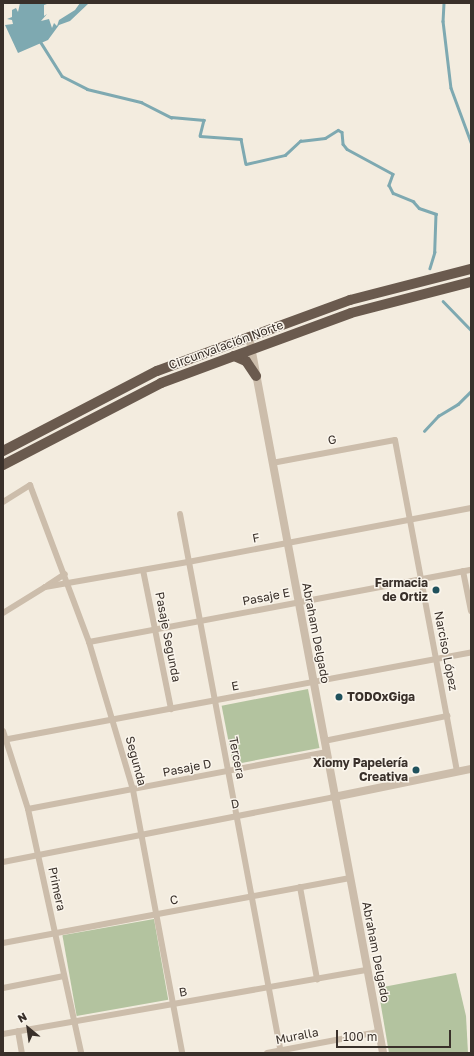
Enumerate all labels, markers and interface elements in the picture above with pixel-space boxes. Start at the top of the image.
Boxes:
street label: Circunvalación Norte [167,318,285,372]
street label: G [326,432,338,448]
street label: F [251,530,261,546]
place label: Farmacia de Ortiz [375,576,428,604]
street label: Abraham Delgado [299,581,333,685]
street label: Pasaje E [241,585,291,609]
marker: Farmacia de Ortiz [431,585,441,595]
street label: Pasaje Segunda [152,591,184,683]
street label: Narciso López [431,610,461,692]
street label: E [230,678,240,694]
place label: TODOxGiga [347,690,415,704]
marker: TODOxGiga [334,692,344,702]
street label: Segunda [122,735,150,787]
street label: Tercera [226,736,248,780]
street label: Pasaje D [161,756,213,780]
place label: Xiomy Papelería Creativa [313,756,408,784]
marker: Xiomy Papelería Creativa [411,765,421,775]
street label: D [230,796,240,812]
street label: Primera [45,866,69,912]
street label: C [169,892,179,908]
street label: Abraham Delgado [359,900,393,1004]
street label: B [178,984,188,1000]
north arrow [8,1008,48,1048]
text: N [15,1009,29,1025]
scale bar [338,1022,453,1048]
street label: Muralla [274,1025,320,1047]
text: 100 m [343,1029,377,1044]

